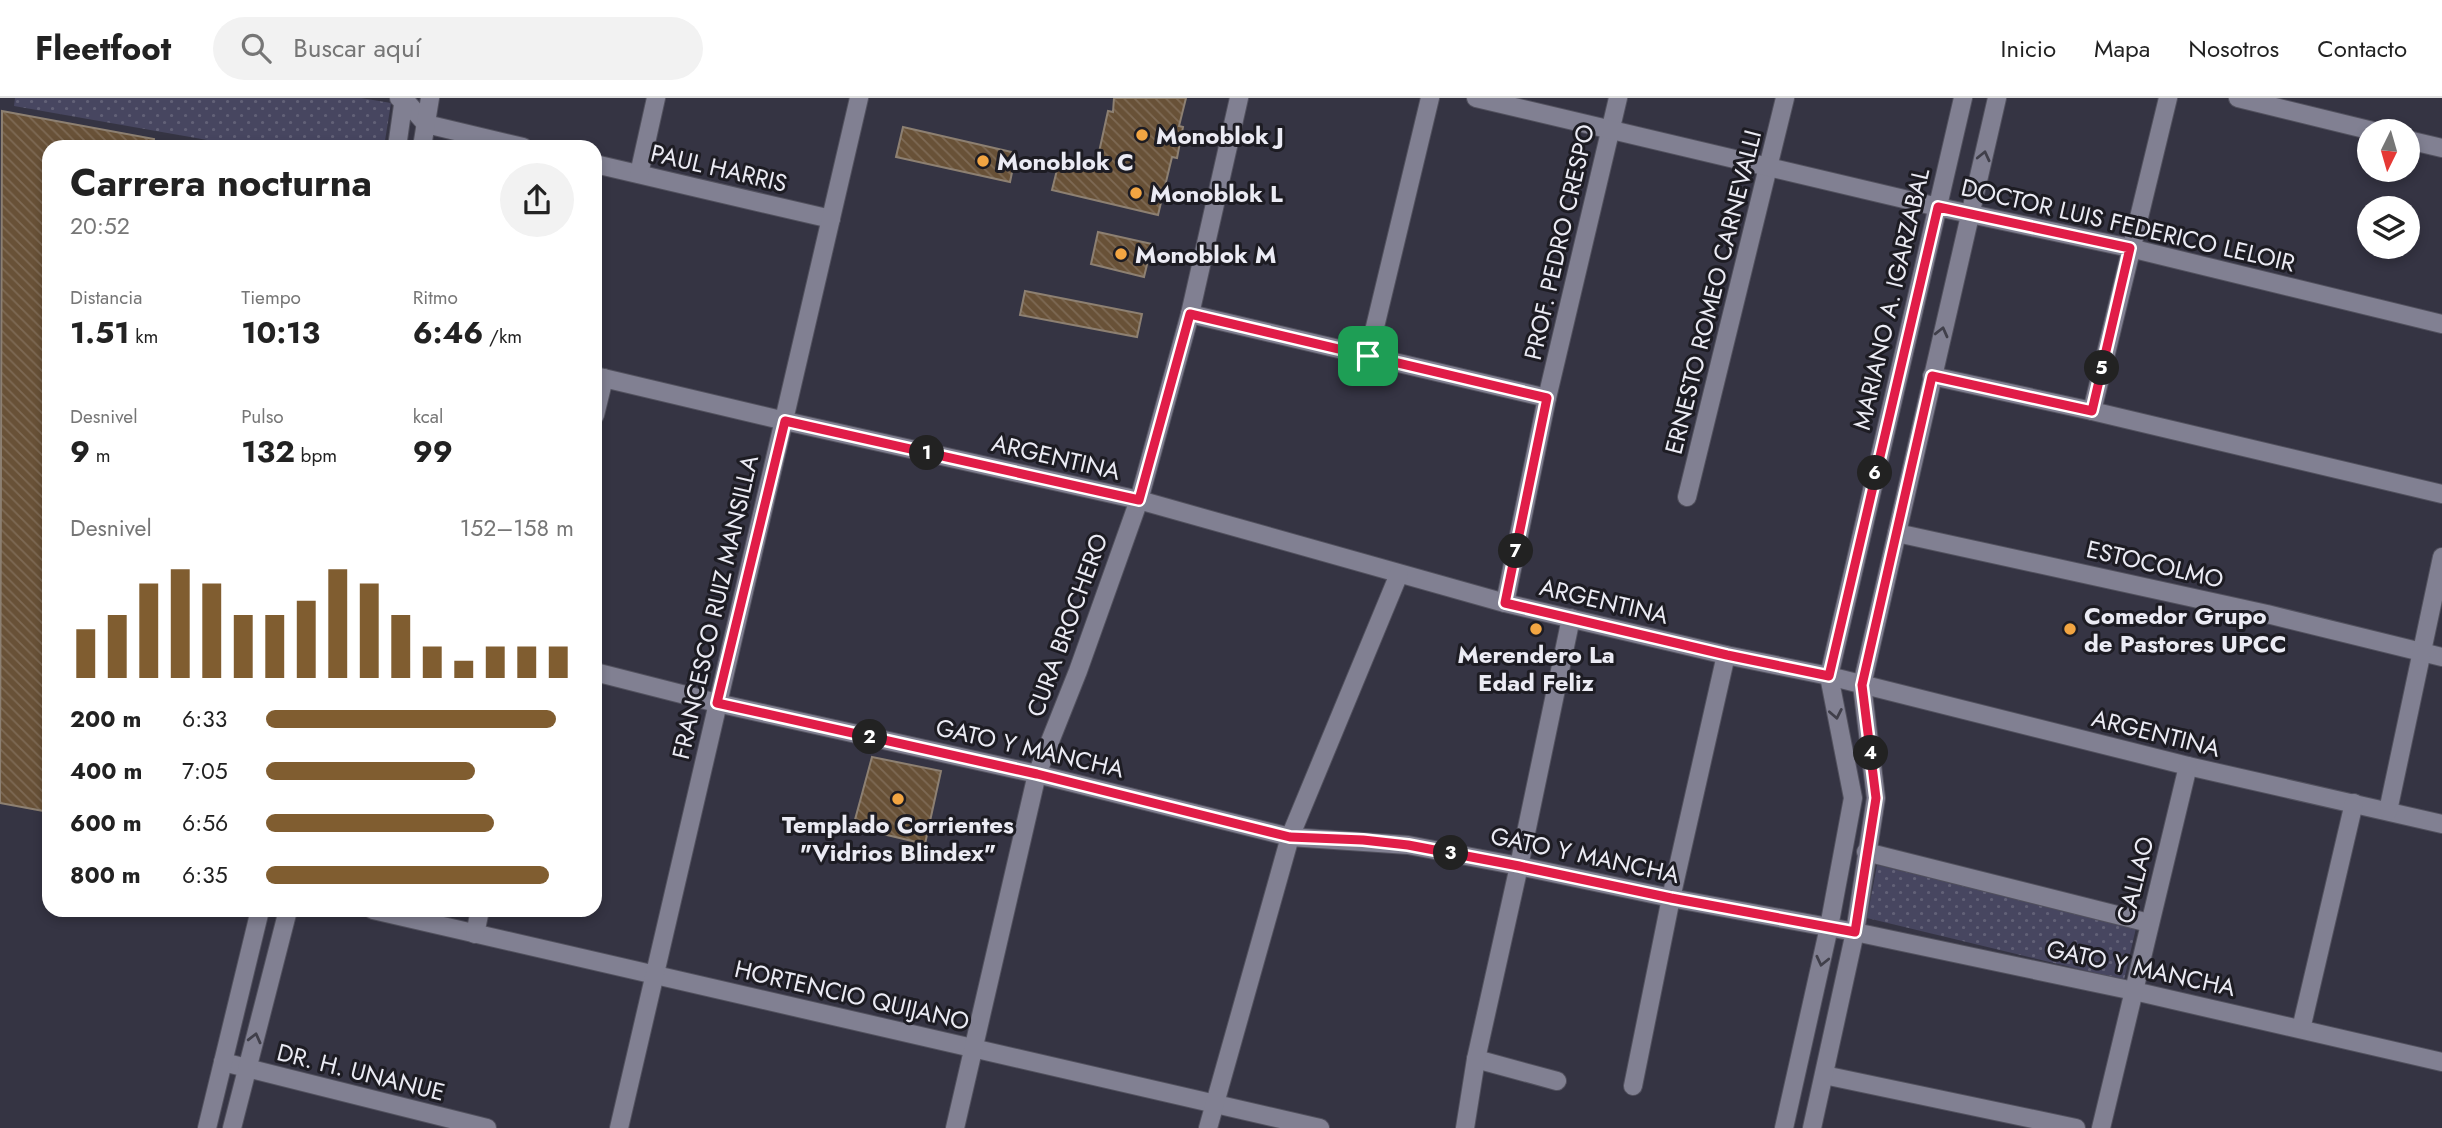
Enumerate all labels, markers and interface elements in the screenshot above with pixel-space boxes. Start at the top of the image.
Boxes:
search box [213,17,703,80]
text: Fleetfoot [35,25,171,72]
icon: search [237,29,275,67]
text: Buscar aquí [293,29,421,67]
text: Inicio [2001,31,2056,66]
text: Mapa [2094,31,2150,66]
text: Nosotros [2188,31,2279,66]
text: Contacto [2317,31,2407,66]
place label: Monoblok J [1156,118,1284,153]
north arrow [2357,119,2420,182]
map controls [2357,119,2420,259]
street label: PROF. PEDRO CRESPO [1515,121,1603,363]
street label: ERNESTO ROMEO CARNEVALLI [1656,126,1770,458]
marker: Monoblok J [1134,127,1150,143]
street label: PAUL HARRIS [647,135,791,201]
place label: Monoblok C [997,144,1134,179]
one-way arrow [1975,150,1990,162]
marker: Monoblok C [975,153,991,169]
text: Carrera nocturna [70,155,372,210]
button: share [500,163,574,237]
street label: MARIANO A. IGARZABAL [1844,164,1938,433]
street label: DOCTOR LUIS FEDERICO LELOIR [1958,170,2299,281]
place label: Monoblok L [1150,176,1283,211]
marker: Monoblok L [1128,185,1144,201]
button: layers [2357,196,2420,259]
text: 20:52 [70,209,130,243]
place label: Monoblok M [1135,237,1276,272]
marker: Monoblok M [1113,246,1129,262]
text: Distancia [70,284,142,311]
text: Tiempo [241,284,301,311]
text: Ritmo [413,284,458,311]
text: 1.51 [70,311,130,354]
text: 10:13 [241,311,320,354]
text: 6:46 [413,311,483,354]
text: km [130,323,158,350]
text: /km [483,323,522,350]
pin [1338,326,1398,386]
one-way arrow [1934,326,1949,338]
icon: arrive [1349,337,1387,375]
pin: 5 [2084,350,2120,386]
text: 5 [2095,354,2108,381]
text: Desnivel [70,403,138,430]
text: Pulso [241,403,284,430]
text: kcal [413,403,443,430]
street label: ARGENTINA [988,425,1124,489]
text: 9 [70,430,90,473]
text: 132 [241,430,295,473]
text: 99 [413,430,453,473]
pin: 1 [909,436,944,470]
text: 1 [922,439,931,466]
text: m [90,442,111,469]
text: bpm [295,442,337,469]
street label: FRANCESCO RUIZ MANSILLA [663,451,767,762]
pin: 6 [1857,456,1892,490]
text: 6 [1868,459,1881,486]
text: Desnivel [70,511,152,545]
text: 152–158 m [460,511,574,545]
street label: CURA BROCHERO [1018,528,1116,722]
street label: ESTOCOLMO [2083,531,2227,597]
pin: 7 [1498,533,1534,568]
text: 7 [1510,537,1521,564]
street label: ARGENTINA [1536,569,1672,633]
place label: Comedor Grupo de Pastores UPCC [2084,598,2287,661]
marker: Merendero La Edad Feliz [1528,621,1544,637]
marker: Comedor Grupo de Pastores UPCC [2062,621,2078,637]
place label: Merendero La Edad Feliz [1457,637,1615,700]
street label: ARGENTINA [2088,700,2224,766]
text: 200 m [70,702,141,736]
text: 6:33 [182,702,227,736]
one-way arrow [1828,708,1843,720]
street label: GATO Y MANCHA [932,709,1128,787]
pin: 2 [852,720,888,754]
text: 2 [863,723,876,750]
pin: 4 [1854,736,1888,770]
text: 4 [1864,739,1877,766]
text: 400 m [70,754,142,788]
text: 7:05 [182,754,228,788]
marker: Templado Corrientes "Vidrios Blindex" [890,791,906,807]
text: 600 m [70,806,142,840]
text: 6:56 [182,806,228,840]
place label: Templado Corrientes "Vidrios Blindex" [782,807,1014,870]
street label: GATO Y MANCHA [1487,818,1683,892]
street label: CALLAO [2107,833,2163,927]
pin: 3 [1434,836,1468,870]
text: 3 [1445,839,1456,866]
text: 800 m [70,858,141,892]
text: 6:35 [182,858,228,892]
street label: GATO Y MANCHA [2043,931,2239,1005]
street label: HORTENCIO QUIJANO [731,951,973,1039]
one-way arrow [1815,955,1830,967]
one-way arrow [247,1032,261,1044]
street label: DR. H. UNANUE [273,1034,449,1110]

